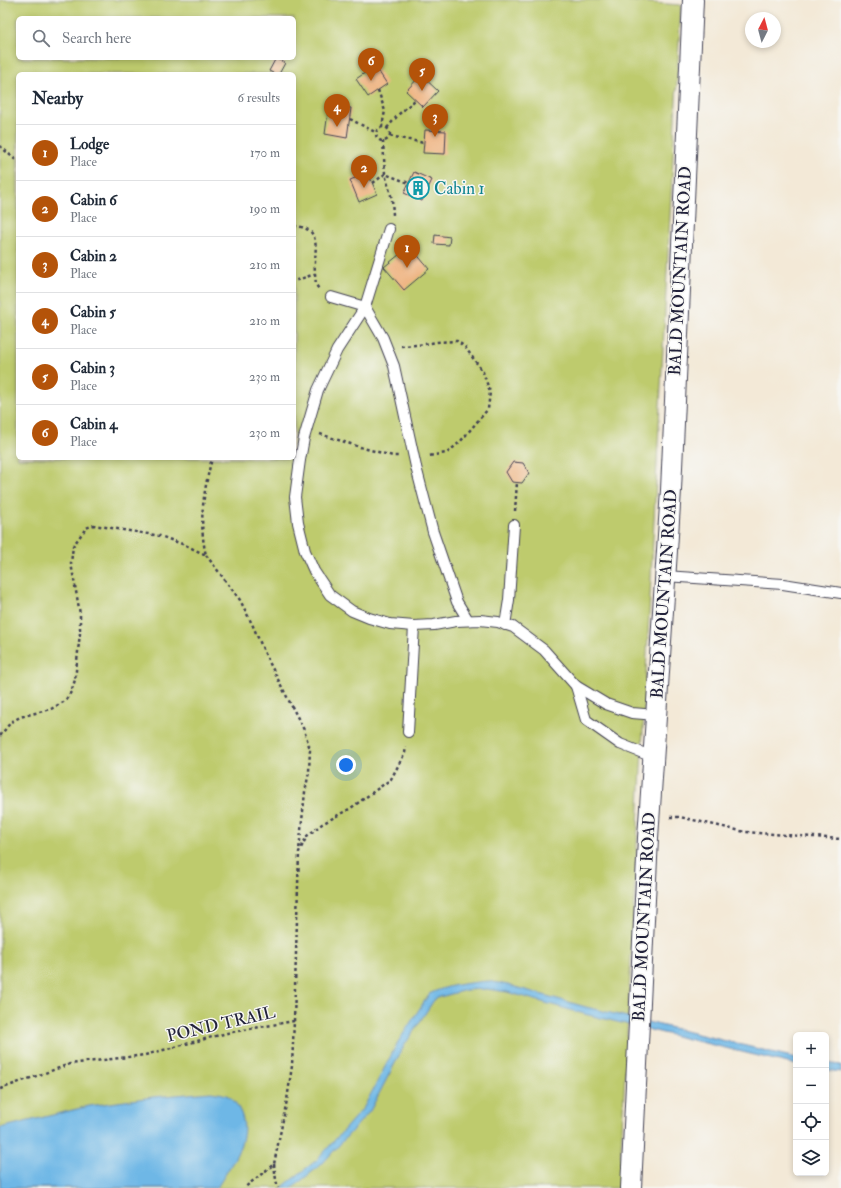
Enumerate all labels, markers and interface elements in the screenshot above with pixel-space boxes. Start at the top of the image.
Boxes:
north arrow [745,12,781,48]
search box [16,16,296,60]
icon: search [30,27,52,49]
text: Search here [62,29,131,48]
pin: 6 [358,48,384,81]
pin: 5 [409,58,435,91]
text: Nearby [32,88,83,109]
text: 6 results [237,90,280,106]
pin: 4 [324,94,350,127]
pin: 3 [422,104,448,137]
text: Lodge [70,135,109,154]
text: 1 [43,145,47,161]
text: 170 m [250,145,280,161]
text: Place [70,154,97,170]
pin: 2 [351,155,377,188]
street label: BALD MOUNTAIN ROAD [664,166,696,376]
building icon: Cabin 1 [405,175,431,201]
place label: Cabin 1 [434,178,485,199]
text: Cabin 6 [70,191,117,210]
text: 2 [42,201,48,217]
text: 190 m [249,201,280,217]
text: Place [70,210,97,226]
pin: 1 [394,235,420,268]
text: Cabin 2 [70,247,117,266]
text: 3 [43,257,48,273]
text: 210 m [249,257,280,273]
text: Place [70,266,97,282]
text: Cabin 5 [70,303,116,322]
text: 4 [41,313,49,329]
text: 210 m [249,313,280,329]
text: Place [70,322,97,338]
text: Cabin 3 [70,359,115,378]
text: 5 [42,369,48,385]
text: 230 m [249,369,280,385]
text: Place [70,378,97,394]
text: Cabin 4 [70,415,117,434]
text: 6 [42,425,48,441]
text: 230 m [249,425,280,441]
text: Place [70,434,97,450]
street label: BALD MOUNTAIN ROAD [646,489,682,699]
your location [336,755,356,775]
street label: BALD MOUNTAIN ROAD [628,812,660,1022]
street label: POND TRAIL [165,1001,278,1047]
map controls [793,1032,829,1176]
button: + [793,1032,829,1068]
button: − [793,1068,829,1104]
button: locate [793,1104,829,1140]
button: layers [793,1140,829,1176]

